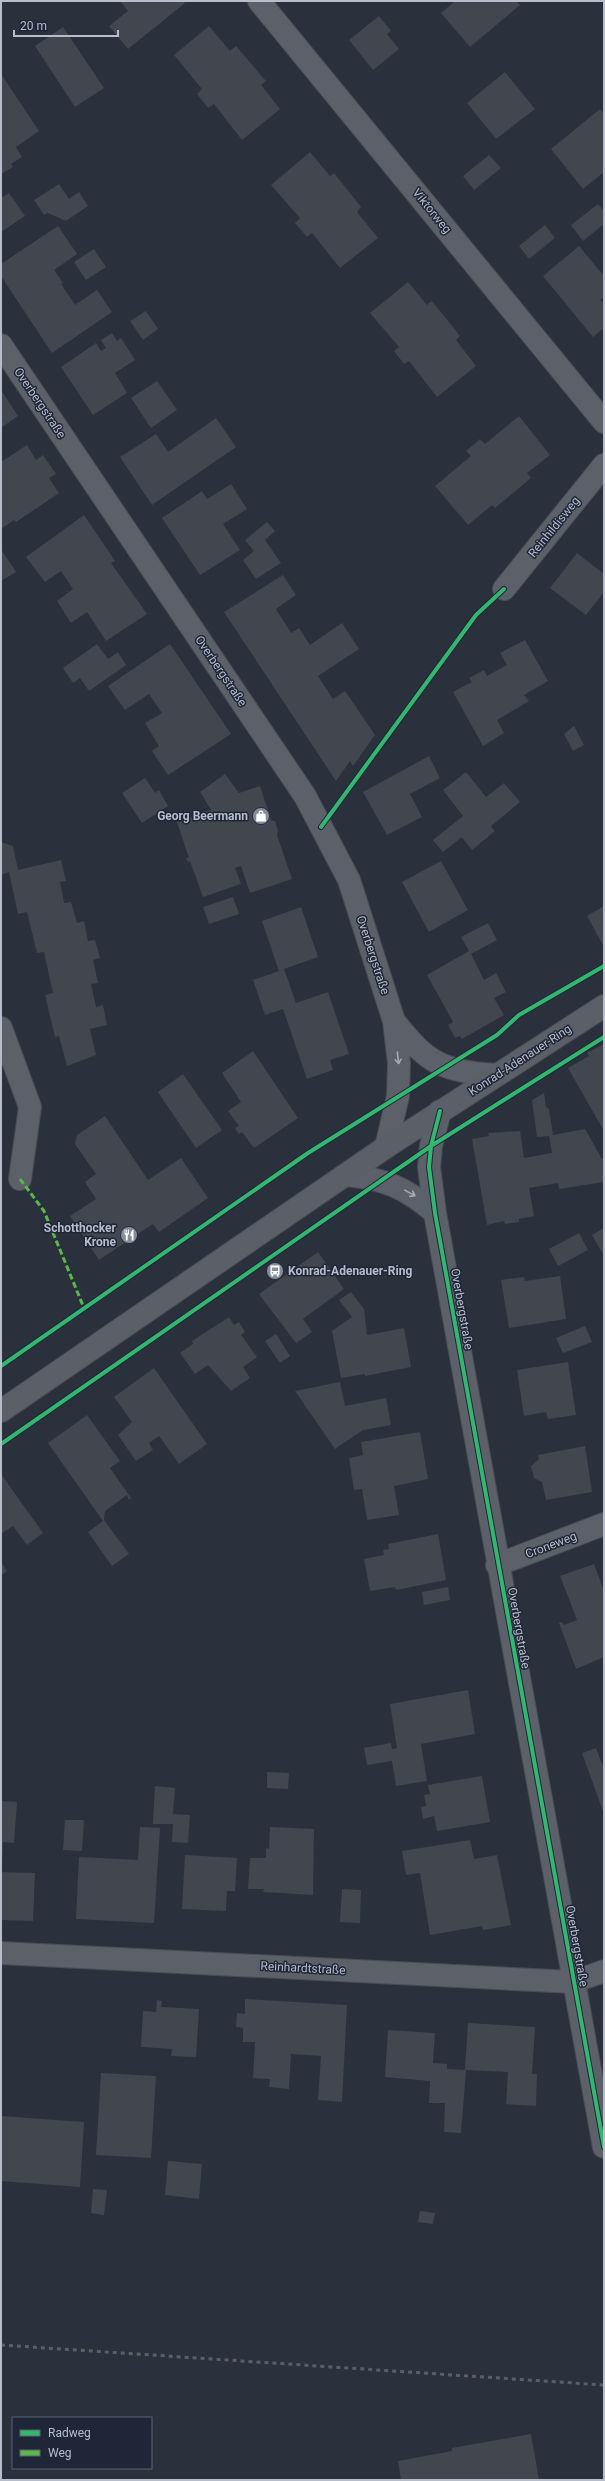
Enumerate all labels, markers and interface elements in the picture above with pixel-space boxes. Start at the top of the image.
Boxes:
scale bar [14,12,118,38]
text: 20 m [20,19,47,33]
street label: Viktorweg [410,186,454,236]
street label: Overbergstraße [11,365,69,441]
street label: Reinhildisweg [525,494,583,560]
street label: Overbergstraße [192,633,250,709]
shop icon: Georg Beermann [251,806,271,826]
place label: Georg Beermann [157,809,248,823]
street label: Overbergstraße [354,914,392,996]
street label: Konrad-Adenauer-Ring [466,1022,574,1098]
one-way arrow [395,1051,402,1064]
one-way arrow [404,1190,416,1198]
place label: Schotthocker Krone [44,1221,117,1249]
restaurant icon: Schotthocker Krone [119,1225,139,1245]
bus stop icon: Konrad-Adenauer-Ring [265,1261,285,1281]
place label: Konrad-Adenauer-Ring [288,1264,412,1278]
street label: Overbergstraße [448,1267,476,1351]
street label: Croneweg [523,1529,579,1561]
street label: Overbergstraße [505,1586,533,1670]
street label: Overbergstraße [563,1904,591,1988]
street label: Reinhardtstraße [260,1959,346,1977]
legend [12,2417,152,2469]
text: Radweg [48,2426,91,2440]
text: Weg [48,2446,72,2460]

